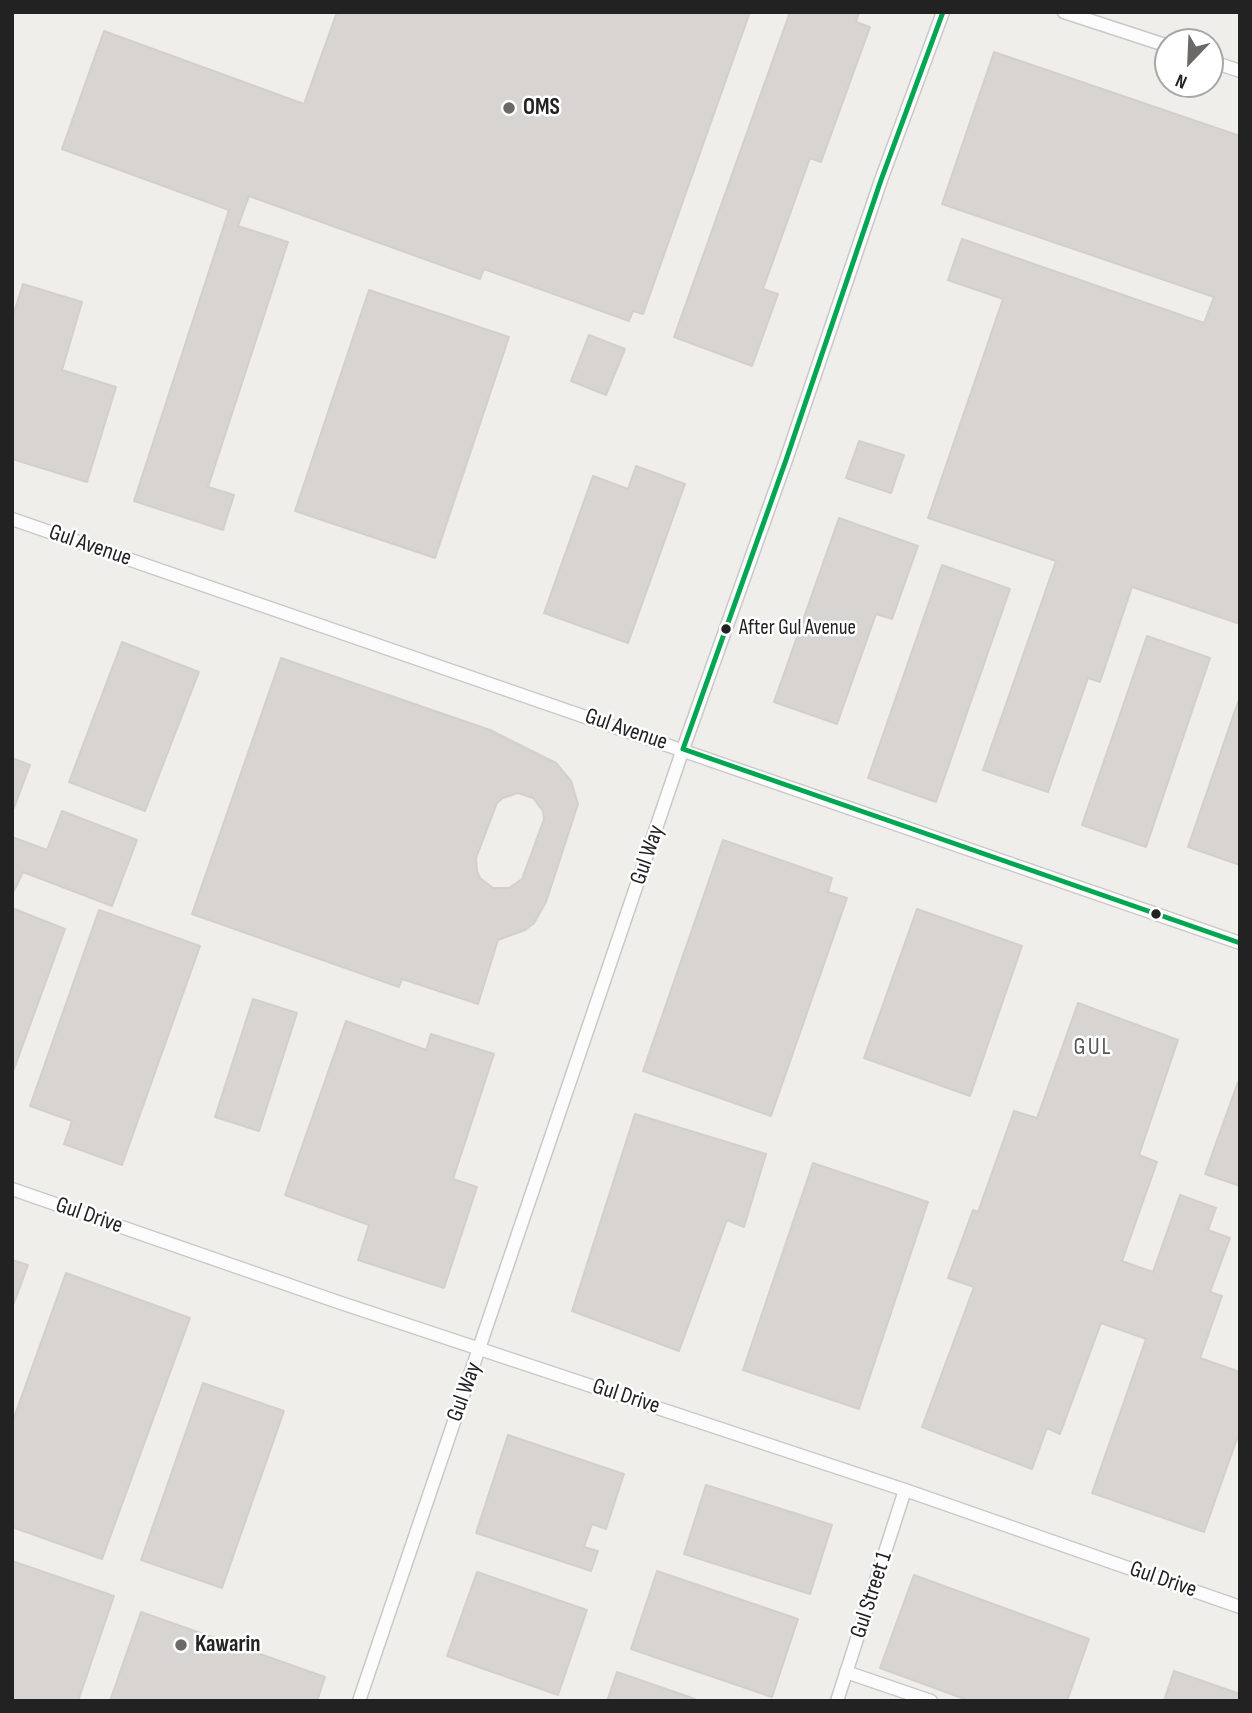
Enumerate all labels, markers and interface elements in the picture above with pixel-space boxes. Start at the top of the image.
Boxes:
north arrow [1154,28,1224,98]
text: N [1172,68,1191,94]
place label: OMS [523,94,560,122]
marker: OMS [501,100,517,116]
street label: Gul Avenue [45,519,135,573]
place label: After Gul Avenue [739,616,856,642]
marker: After Gul Avenue [719,622,733,636]
street label: Gul Avenue [581,703,671,757]
street label: Gul Way [625,822,671,888]
unlabelled marker [1149,907,1163,921]
district label: GUL [1074,1034,1112,1062]
street label: Gul Drive [52,1192,126,1240]
street label: Gul Way [442,1359,488,1425]
street label: Gul Drive [589,1373,663,1421]
street label: Gul Street 1 [845,1548,899,1642]
street label: Gul Drive [1126,1556,1200,1604]
place label: Kawarin [195,1631,260,1659]
marker: Kawarin [173,1637,189,1653]

